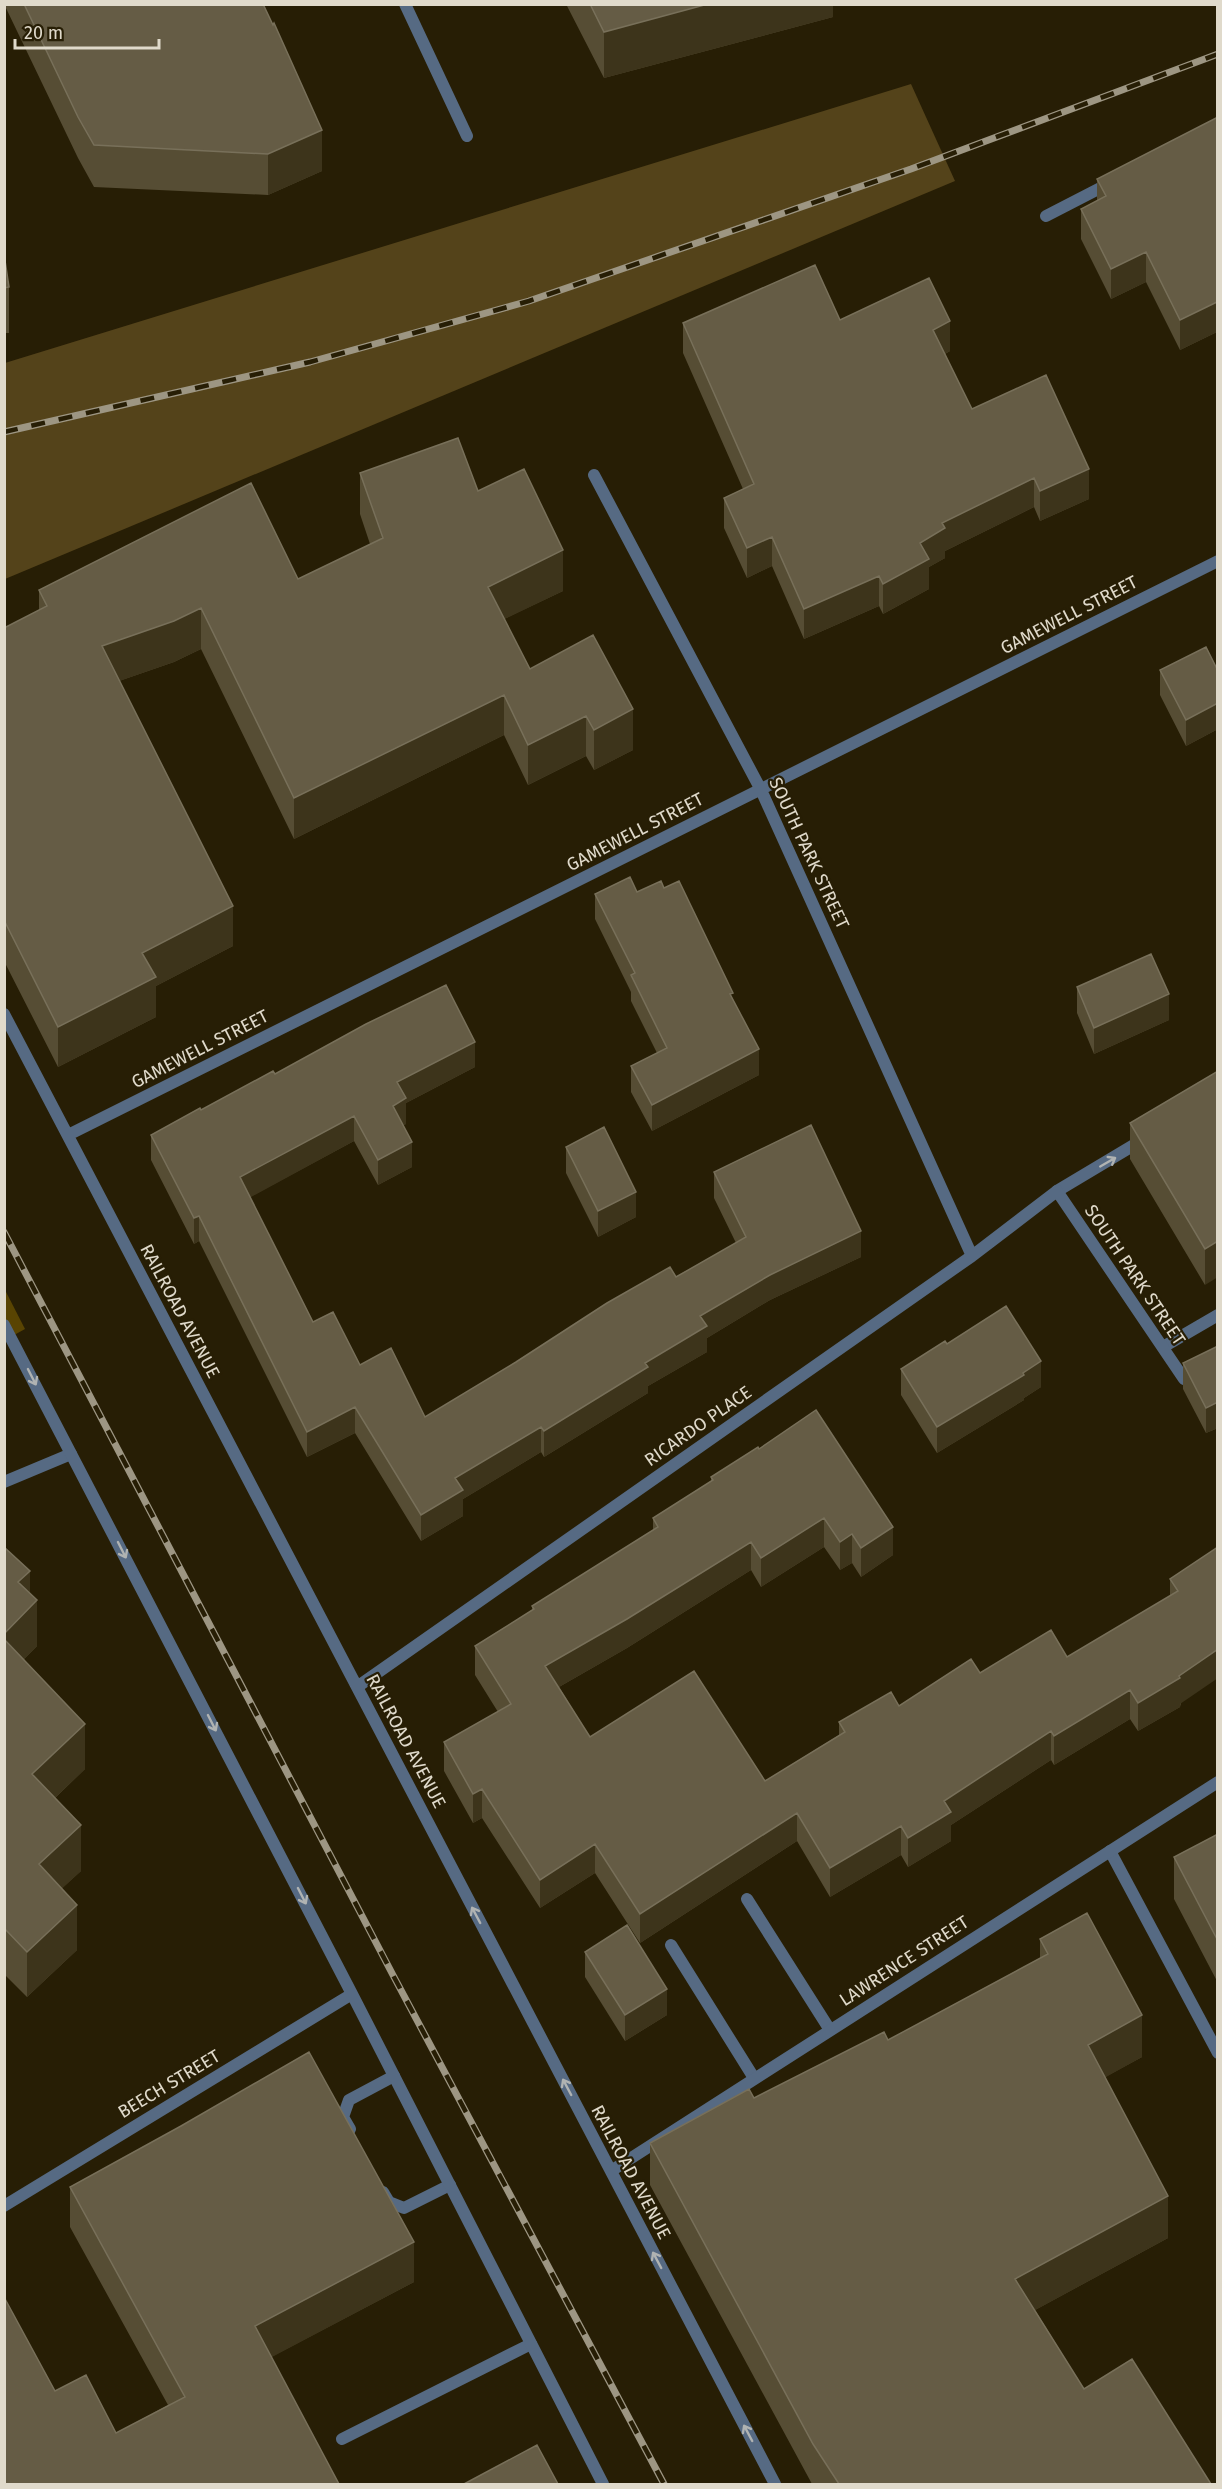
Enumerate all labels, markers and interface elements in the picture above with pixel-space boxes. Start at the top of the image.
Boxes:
scale bar [15,12,159,50]
text: 20 m [24,22,63,44]
street label: GAMEWELL STREET [997,571,1142,659]
street label: SOUTH PARK STREET [764,774,854,933]
street label: GAMEWELL STREET [563,788,708,876]
street label: GAMEWELL STREET [128,1005,273,1093]
one-way arrow [1099,1155,1116,1167]
street label: SOUTH PARK STREET [1080,1201,1191,1350]
street label: RAILROAD AVENUE [135,1240,225,1382]
one-way arrow [26,1368,38,1386]
street label: RICARDO PLACE [640,1381,756,1471]
one-way arrow [116,1541,128,1559]
street label: RAILROAD AVENUE [361,1670,451,1812]
one-way arrow [206,1714,218,1732]
one-way arrow [296,1887,308,1905]
one-way arrow [470,1906,481,1924]
street label: LAWRENCE STREET [835,1911,973,2011]
street label: BEECH STREET [114,2045,225,2123]
one-way arrow [561,2079,572,2097]
street label: RAILROAD AVENUE [586,2101,676,2243]
one-way arrow [651,2251,663,2269]
one-way arrow [742,2424,753,2442]

